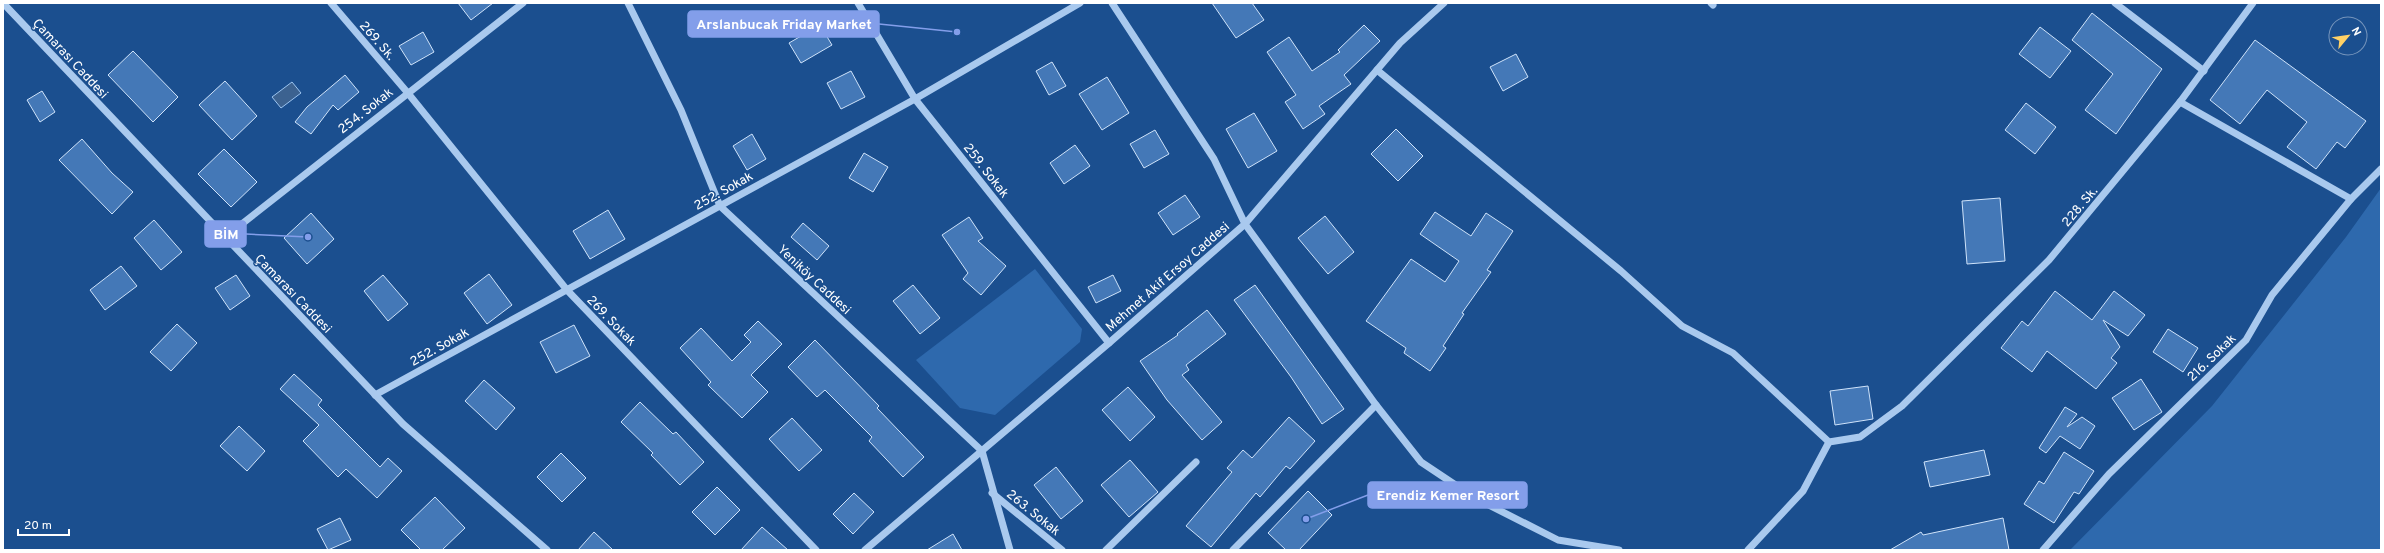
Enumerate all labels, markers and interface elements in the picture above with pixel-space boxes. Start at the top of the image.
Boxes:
callout: Arslanbucak Friday Market [688,11,879,37]
street label: Çamarası Caddesi [28,16,111,103]
north arrow [2328,16,2368,56]
text: Arslanbucak Friday Market [696,17,872,34]
street label: 269. Sk. [355,18,398,64]
text: N [2348,25,2364,38]
street label: 254. Sokak [336,85,397,138]
street label: 259. Sokak [959,141,1012,202]
street label: 252. Sokak [692,169,756,215]
street label: 228. Sk. [2059,184,2102,231]
street label: Mehmet Akif Ersoy Caddesi [1103,219,1234,336]
callout: BİM [205,221,246,247]
text: BİM [213,227,239,244]
street label: Yeniköy Caddesi [774,242,854,319]
street label: Çamarası Caddesi [251,251,334,337]
street label: 269. Sokak [583,293,639,350]
street label: 252. Sokak [408,325,472,371]
street label: 216. Sokak [2185,331,2240,386]
callout: Erendiz Kemer Resort [1368,482,1527,508]
street label: 263. Sokak [1003,487,1063,540]
text: Erendiz Kemer Resort [1377,488,1520,505]
scale bar [18,511,69,537]
text: 20 m [24,518,52,534]

